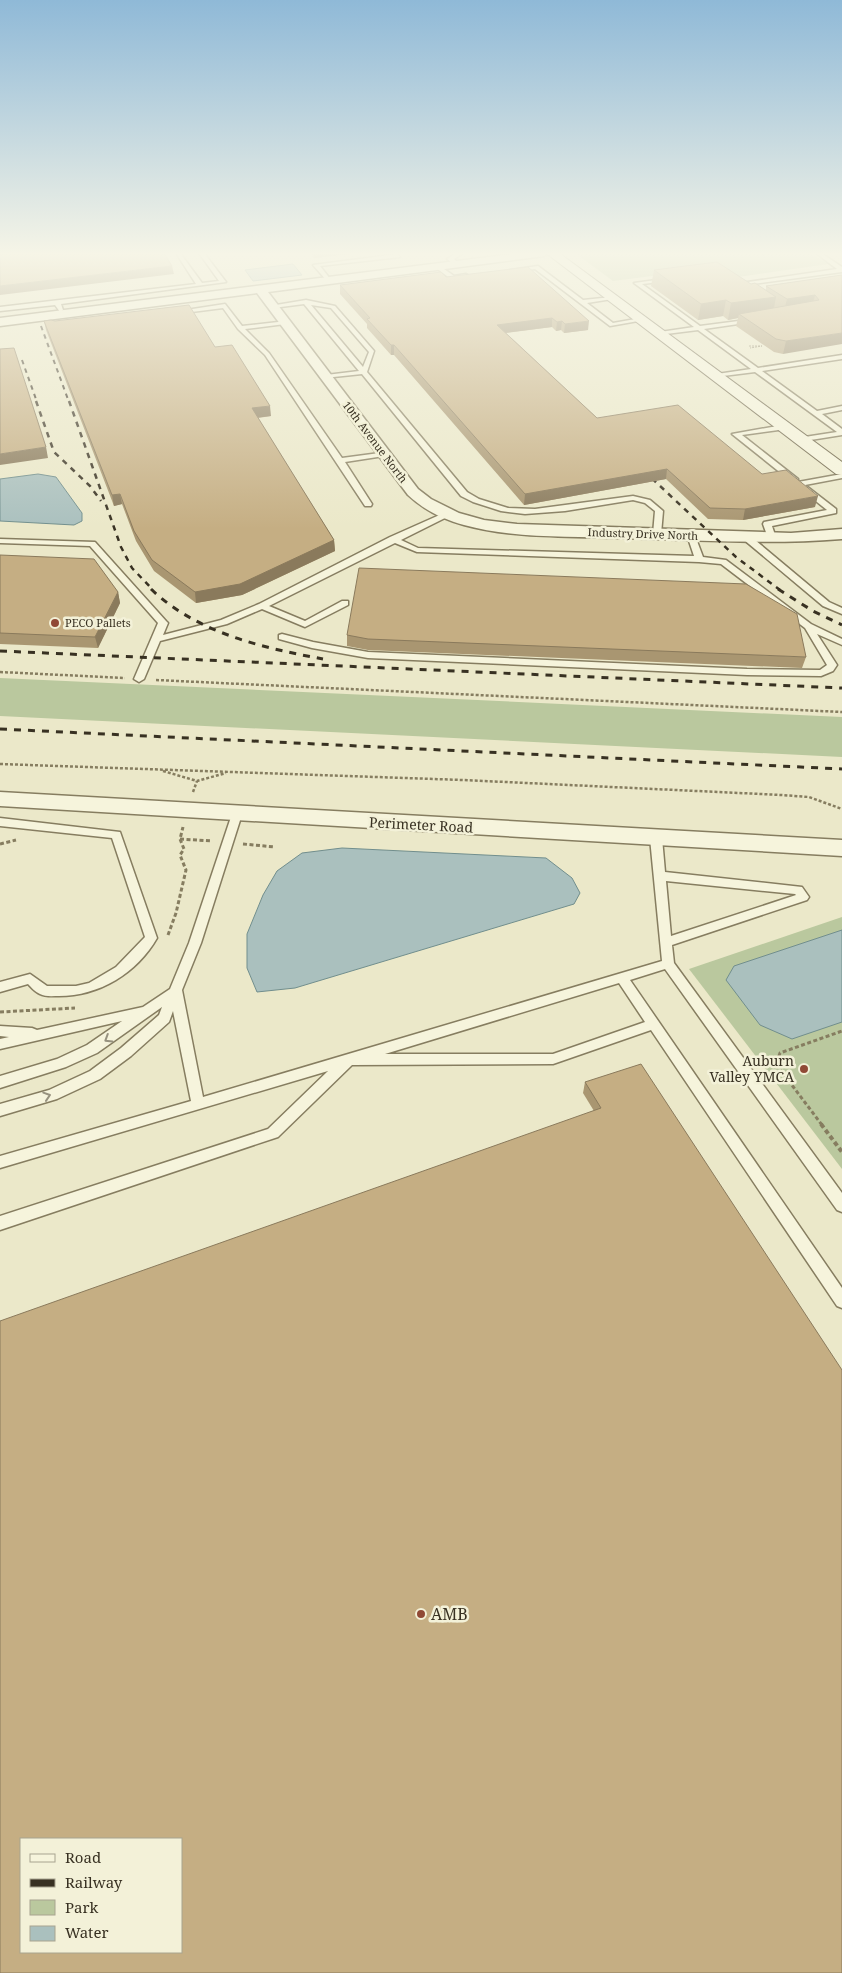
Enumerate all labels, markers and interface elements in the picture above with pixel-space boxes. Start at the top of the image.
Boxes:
street label: 10th Avenue North [340,398,411,486]
street label: Industry Drive North [588,524,699,543]
place label: PECO Pallets [65,615,131,630]
marker: PECO Pallets [49,617,61,629]
street label: Perimeter Road [369,812,474,837]
one-way arrow [104,1033,113,1042]
place label: Auburn Valley YMCA [709,1051,794,1086]
marker: Auburn Valley YMCA [798,1063,810,1075]
one-way arrow [42,1092,50,1102]
place label: AMB [431,1603,468,1625]
marker: AMB [415,1608,427,1620]
legend [20,1838,182,1953]
text: Road [65,1847,101,1867]
text: Railway [65,1872,123,1892]
text: Park [65,1897,99,1917]
text: Water [65,1922,108,1942]

